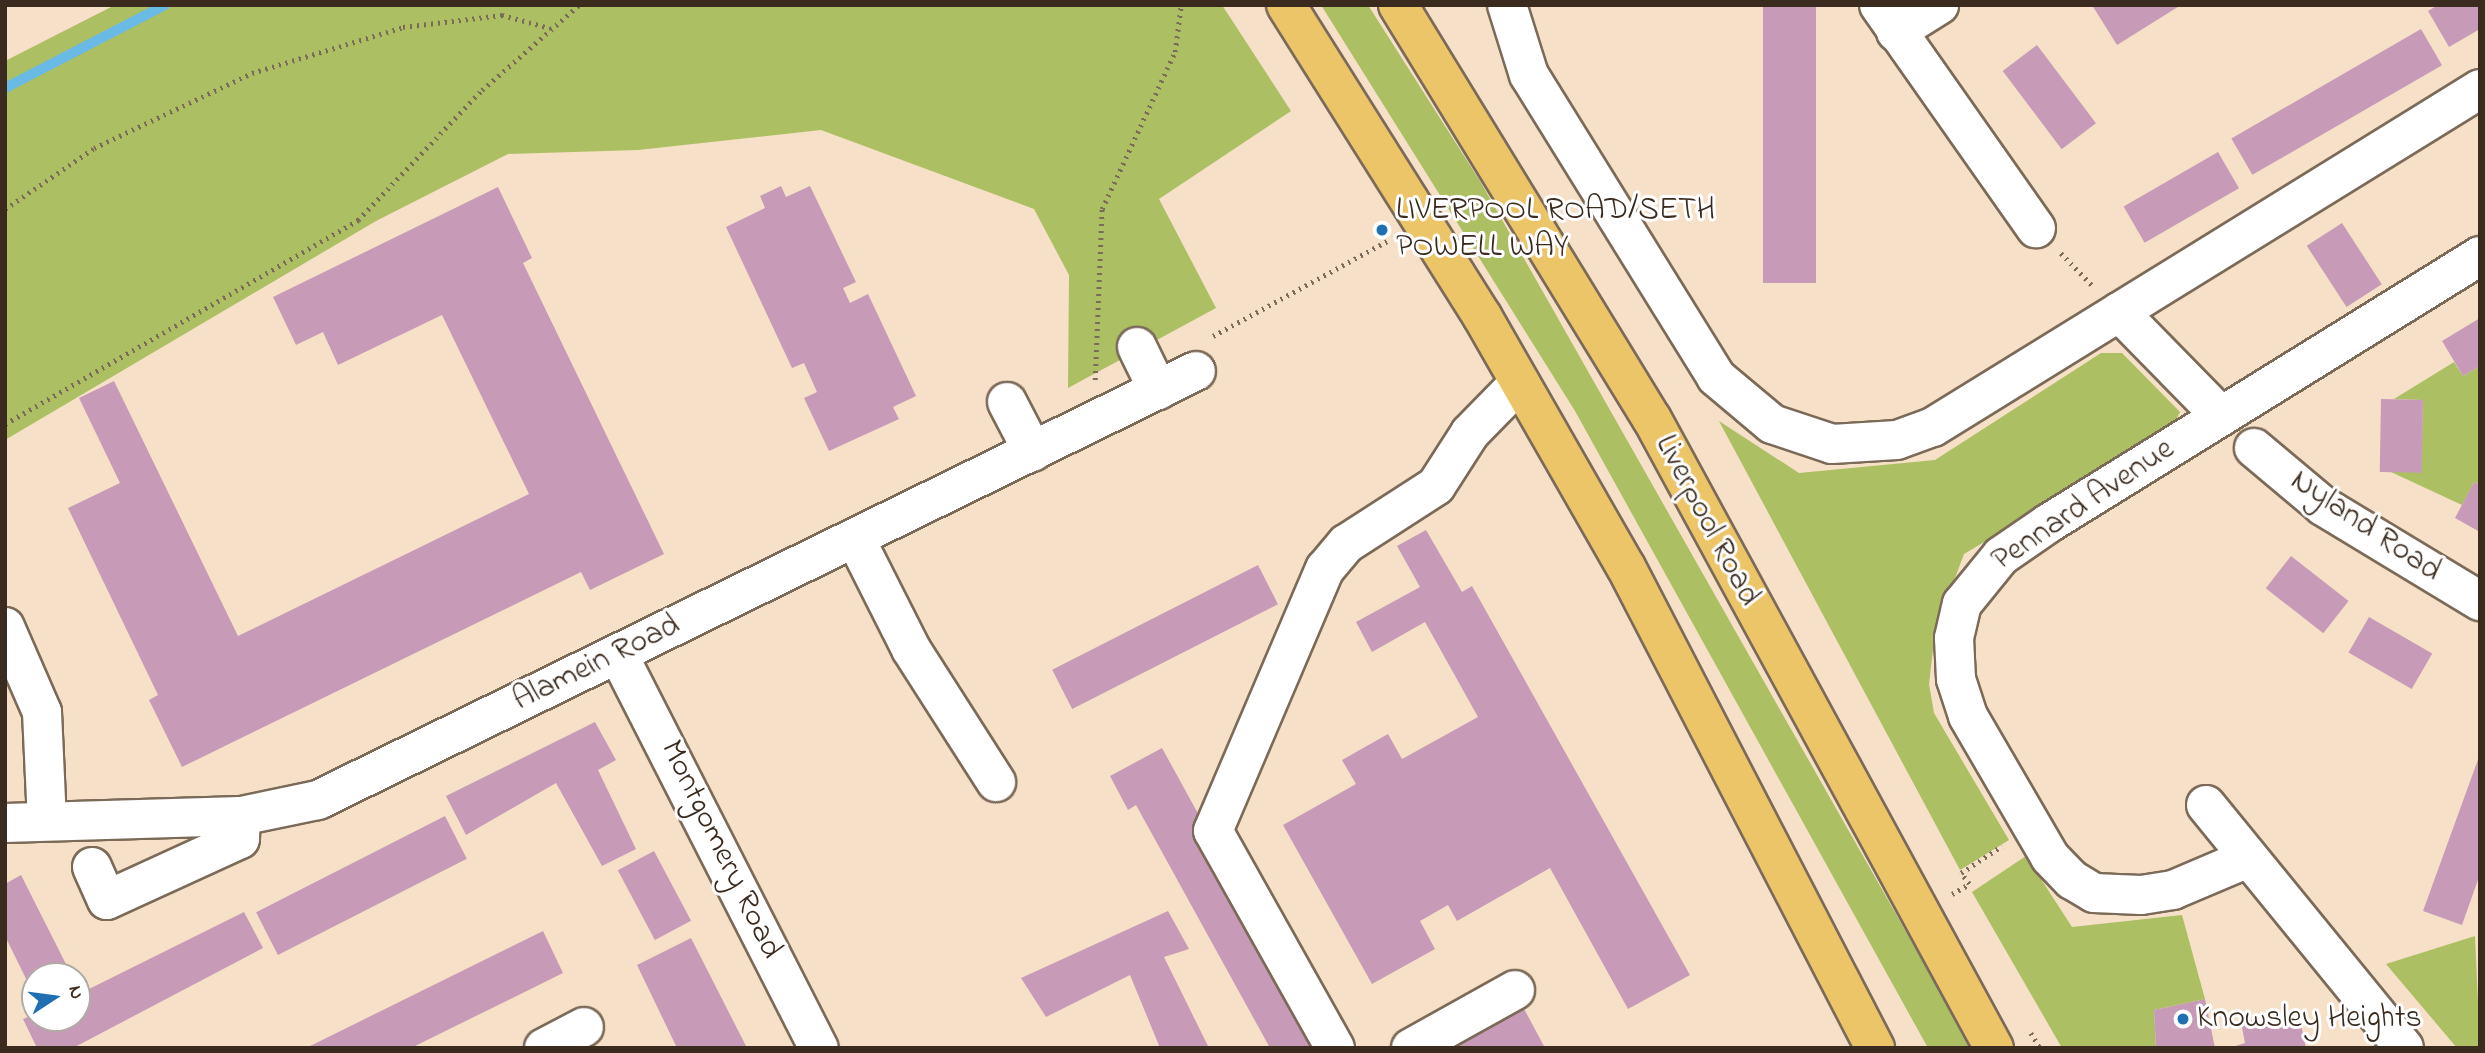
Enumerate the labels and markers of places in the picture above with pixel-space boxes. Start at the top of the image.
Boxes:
place label: LIVERPOOL ROAD/SETH POWELL WAY [1396,193,1715,268]
marker: LIVERPOOL ROAD/SETH POWELL WAY [1374,222,1390,238]
place label: Knowsley Heights [2197,1000,2422,1038]
marker: Knowsley Heights [2175,1011,2191,1027]

